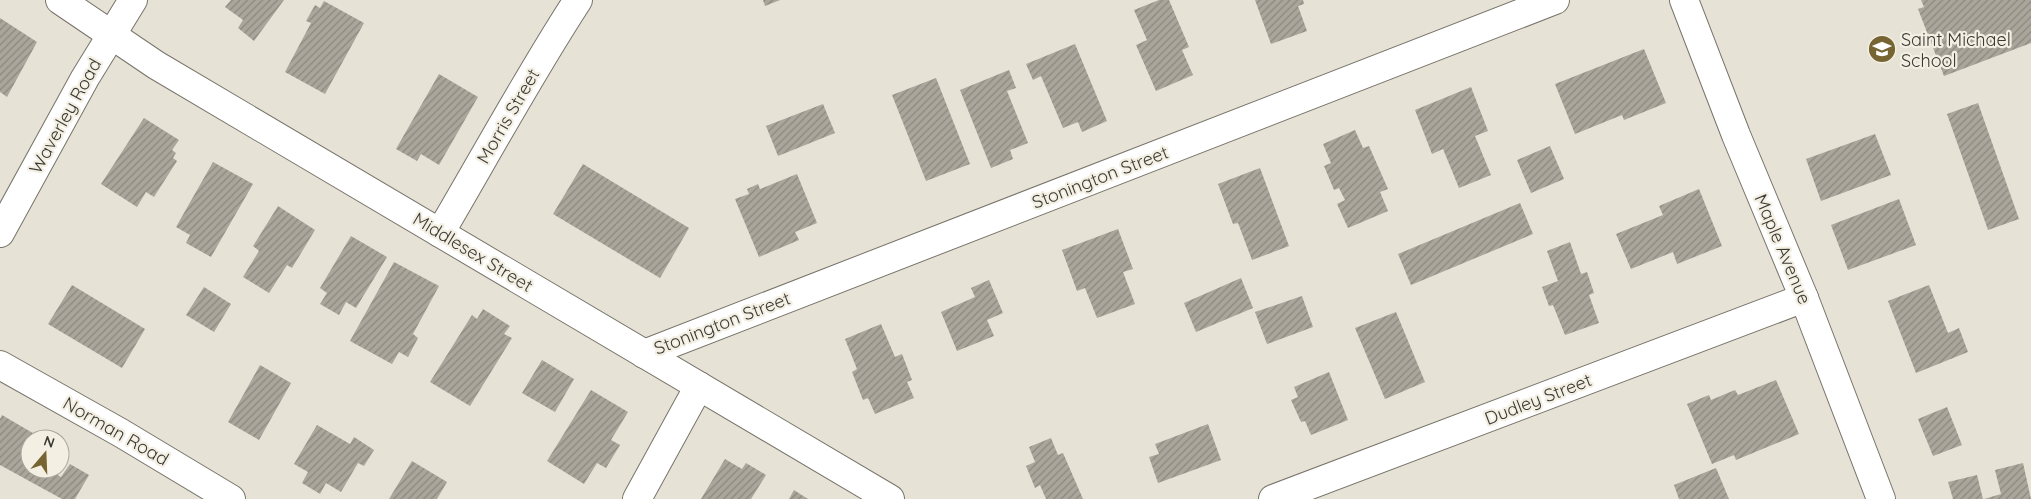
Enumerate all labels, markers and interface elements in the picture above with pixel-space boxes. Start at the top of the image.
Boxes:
place label: Saint Michael School [1901,28,2011,72]
school or university icon: Saint Michael School [1867,34,1897,64]
street label: Waverley Road [24,54,106,178]
street label: Morris Street [472,64,544,168]
street label: Stonington Street [1029,140,1171,214]
street label: Maple Avenue [1749,191,1817,307]
street label: Middlesex Street [409,207,537,297]
street label: Stonington Street [651,286,793,360]
street label: Dudley Street [1481,368,1595,430]
street label: Norman Road [59,391,173,471]
north arrow [20,429,70,479]
text: N [41,432,57,452]

